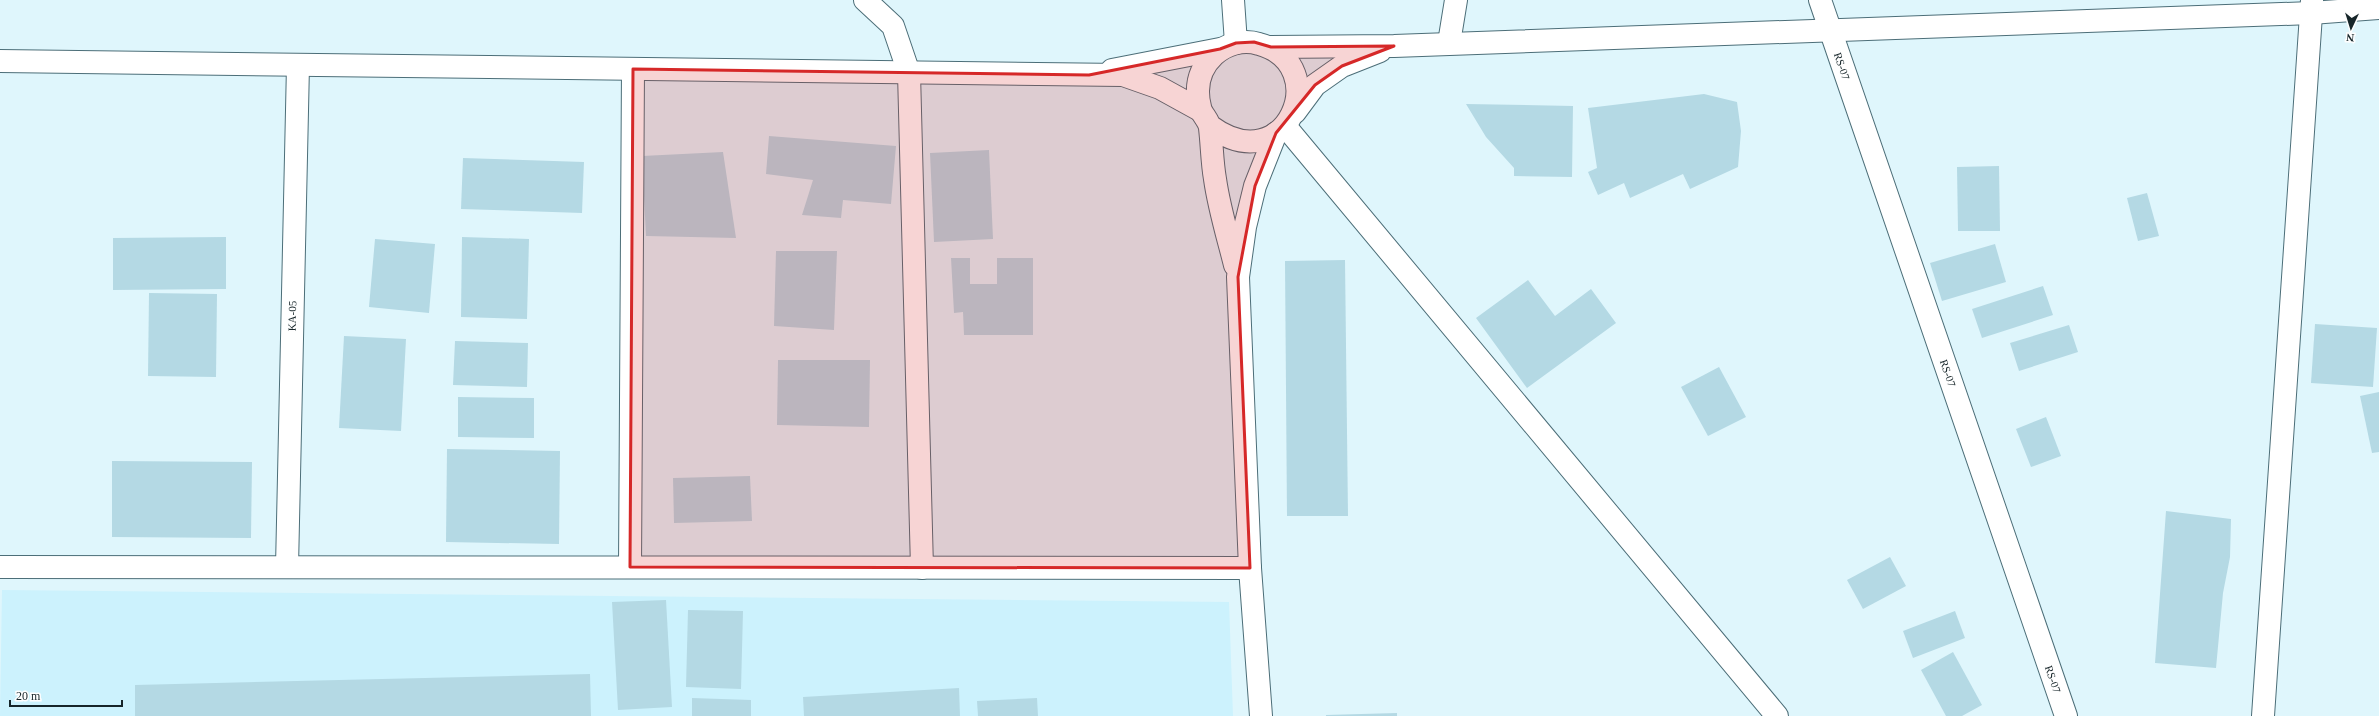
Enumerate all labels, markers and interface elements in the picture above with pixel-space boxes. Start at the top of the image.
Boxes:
north arrow [2331,8,2371,48]
text: N [2346,32,2355,44]
street label: RS-07 [1832,51,1852,82]
street label: KA-05 [286,300,298,331]
street label: RS-07 [1938,358,1958,389]
street label: RS-07 [2043,664,2063,695]
scale bar [10,682,122,708]
text: 20 m [16,689,41,703]

